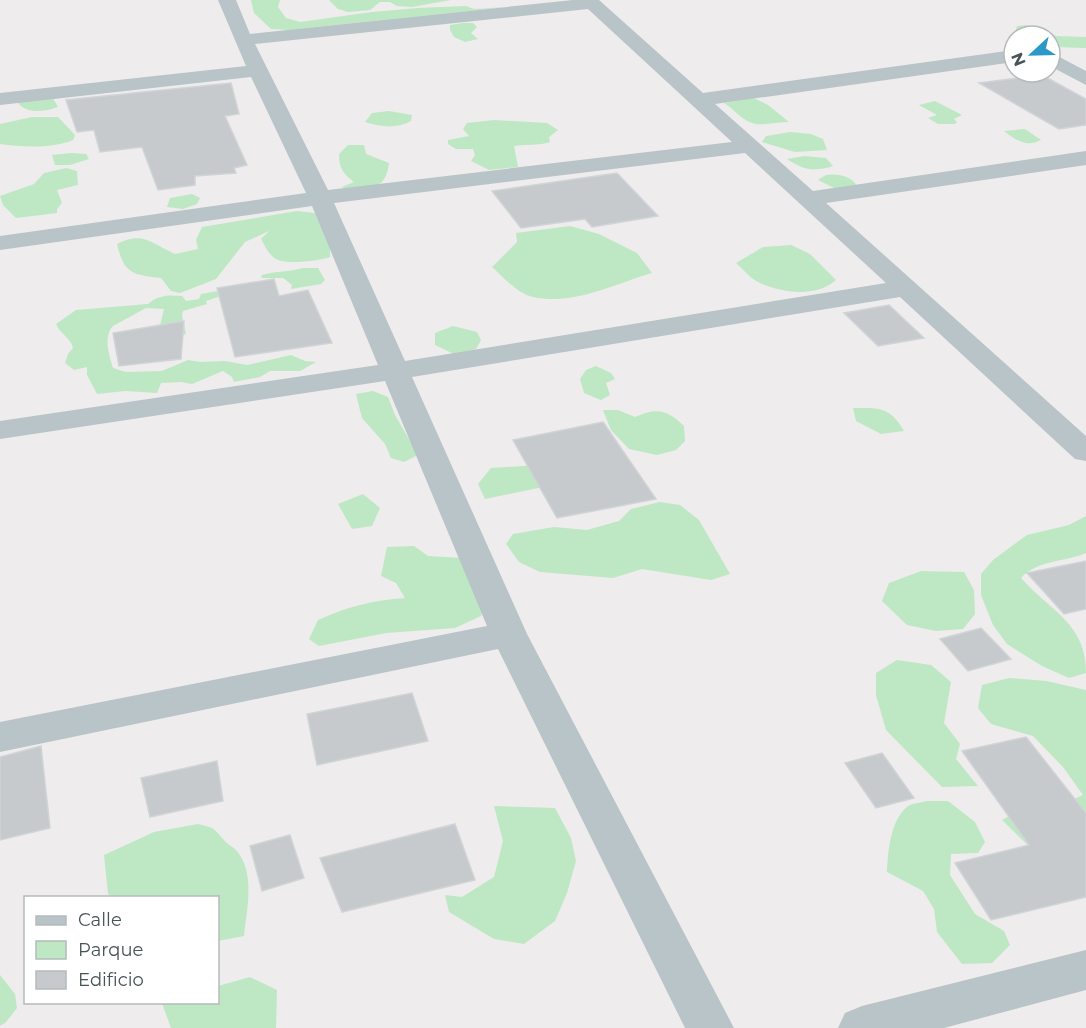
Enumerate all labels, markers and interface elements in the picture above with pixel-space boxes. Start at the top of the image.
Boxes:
north arrow [1002,24,1062,84]
text: N [1007,50,1030,69]
legend [24,896,219,1004]
text: Calle [78,909,122,931]
text: Parque [78,939,144,961]
text: Edificio [78,969,144,991]

